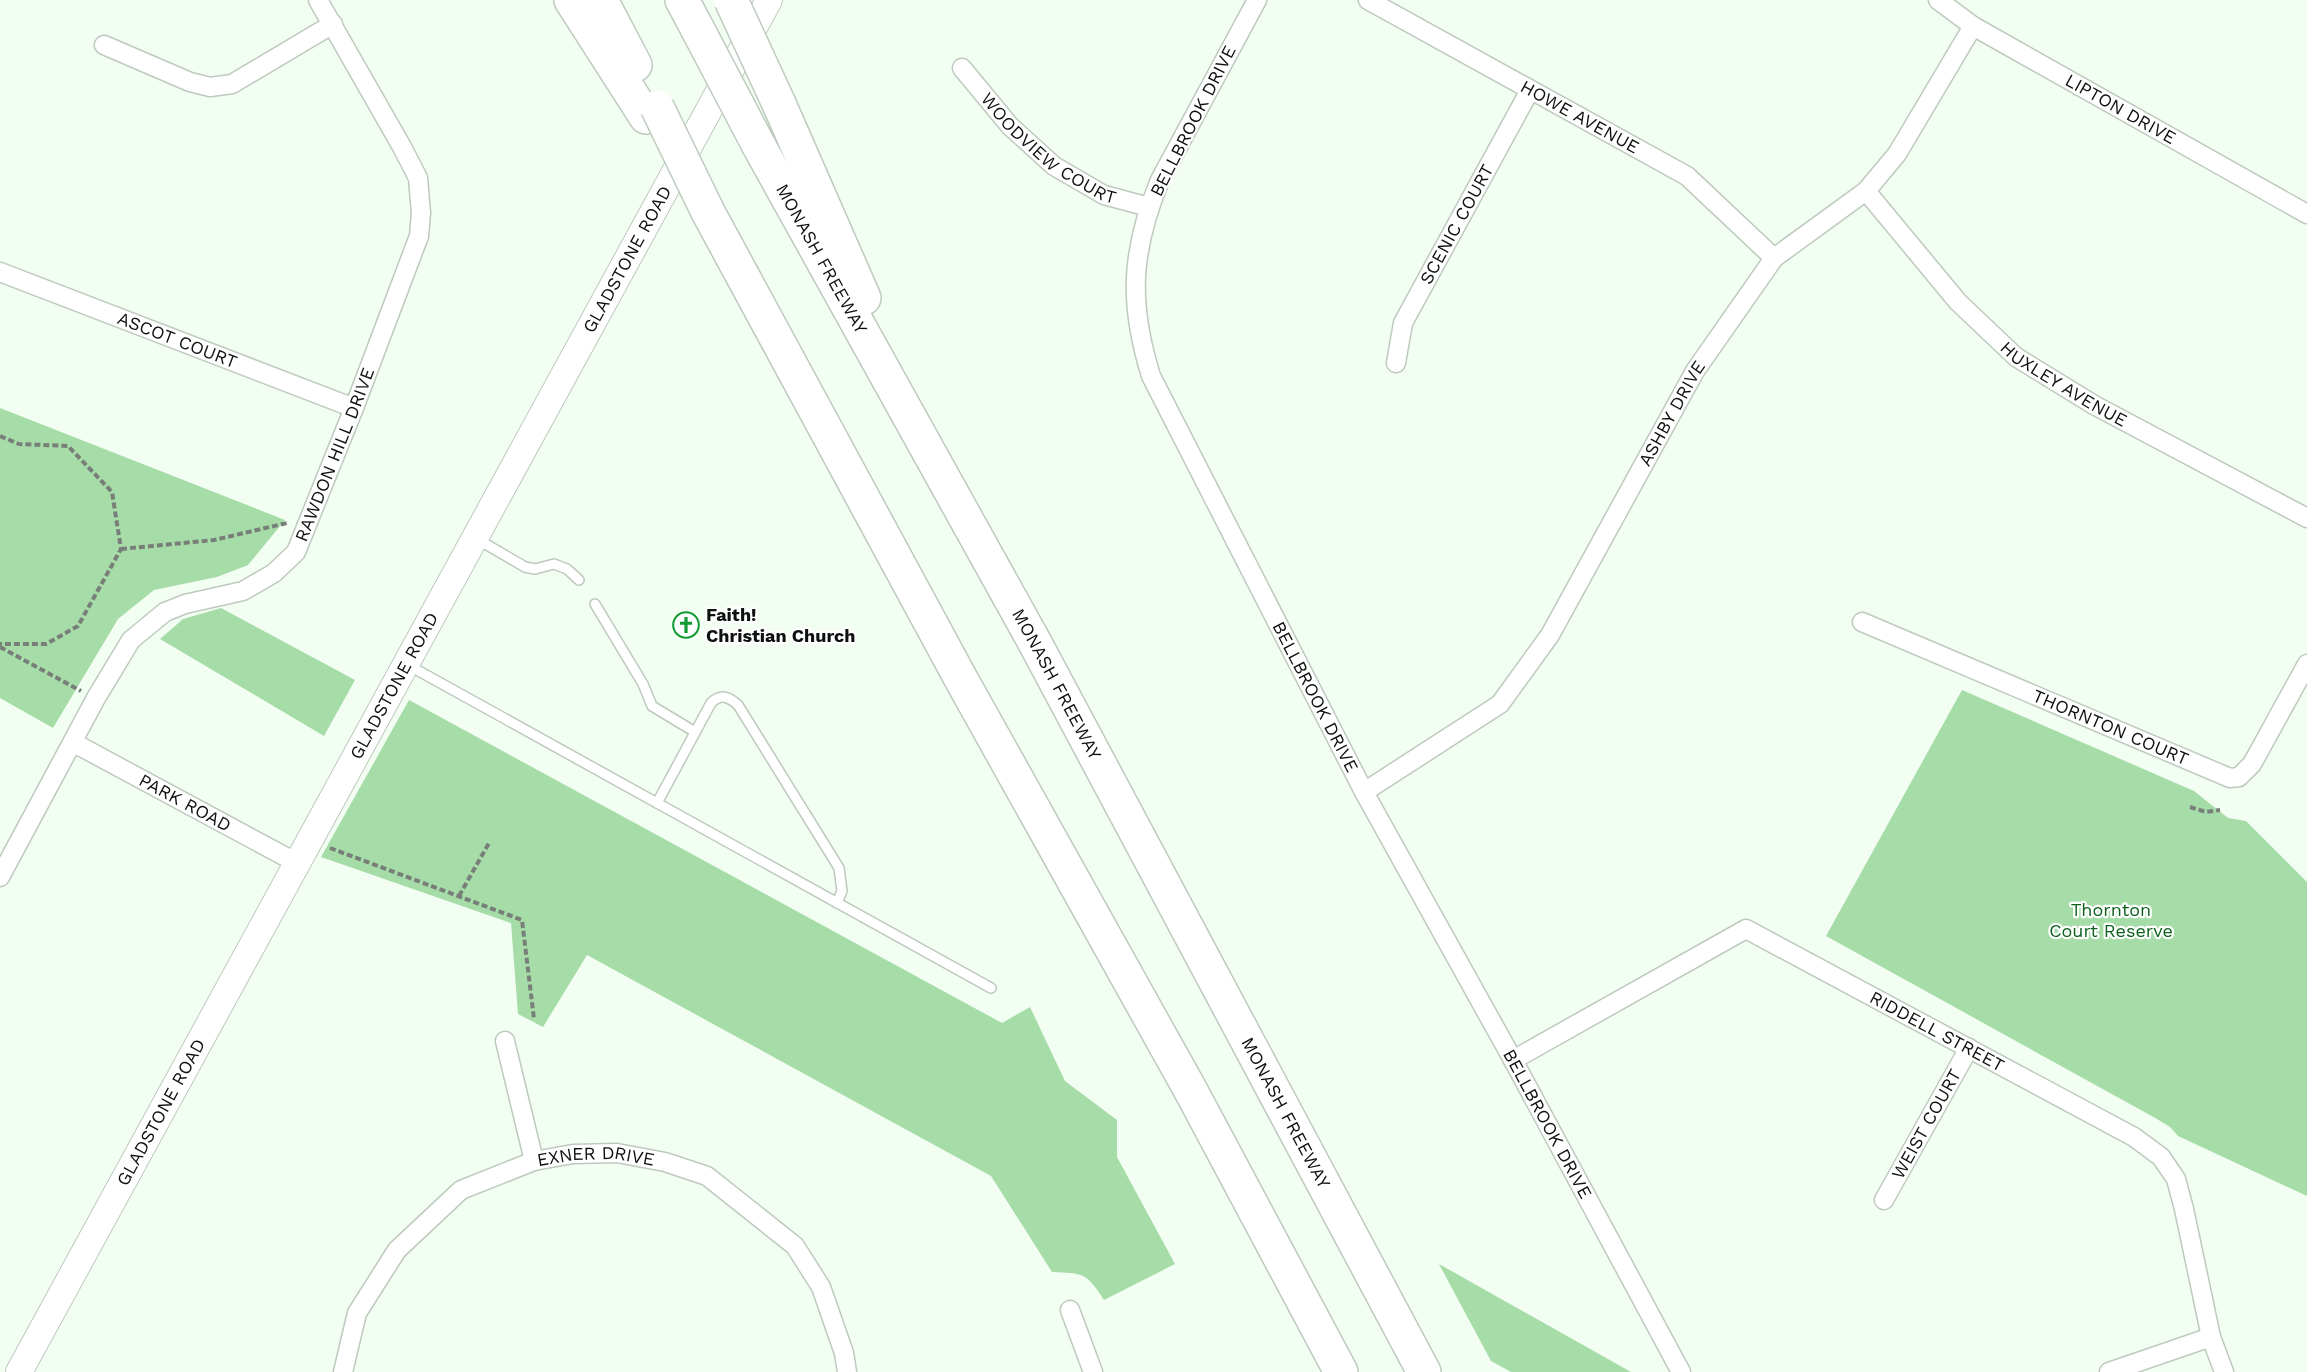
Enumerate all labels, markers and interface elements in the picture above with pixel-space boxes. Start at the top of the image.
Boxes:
street label: BELLBROOK DRIVE [1145,42,1240,200]
street label: LIPTON DRIVE [2062,69,2180,148]
street label: HOWE AVENUE [1517,75,1643,158]
street label: WOODVIEW COURT [977,88,1119,208]
street label: SCENIC COURT [1415,160,1498,288]
street label: MONASH FREEWAY [772,180,872,338]
street label: GLADSTONE ROAD [578,182,675,336]
street label: ASCOT COURT [115,307,240,372]
street label: HUXLEY AVENUE [1996,337,2131,431]
street label: ASHBY DRIVE [1634,356,1709,470]
street label: RAWDON HILL DRIVE [290,364,378,544]
place label: Faith! Christian Church [706,604,855,646]
street label: MONASH FREEWAY [1008,605,1107,764]
street label: GLADSTONE ROAD [345,608,442,763]
church icon: Faith! Christian Church [671,610,701,640]
street label: BELLBROOK DRIVE [1268,618,1363,776]
street label: THORNTON COURT [2030,685,2192,769]
street label: PARK ROAD [136,769,235,836]
park label: Thornton Court Reserve [2049,899,2173,941]
street label: RIDDELL STREET [1866,986,2008,1076]
street label: MONASH FREEWAY [1237,1033,1335,1192]
street label: GLADSTONE ROAD [112,1035,209,1189]
street label: BELLBROOK DRIVE [1499,1045,1597,1202]
street label: WEIST COURT [1887,1065,1965,1183]
street label: EXNER DRIVE [535,1142,656,1170]

